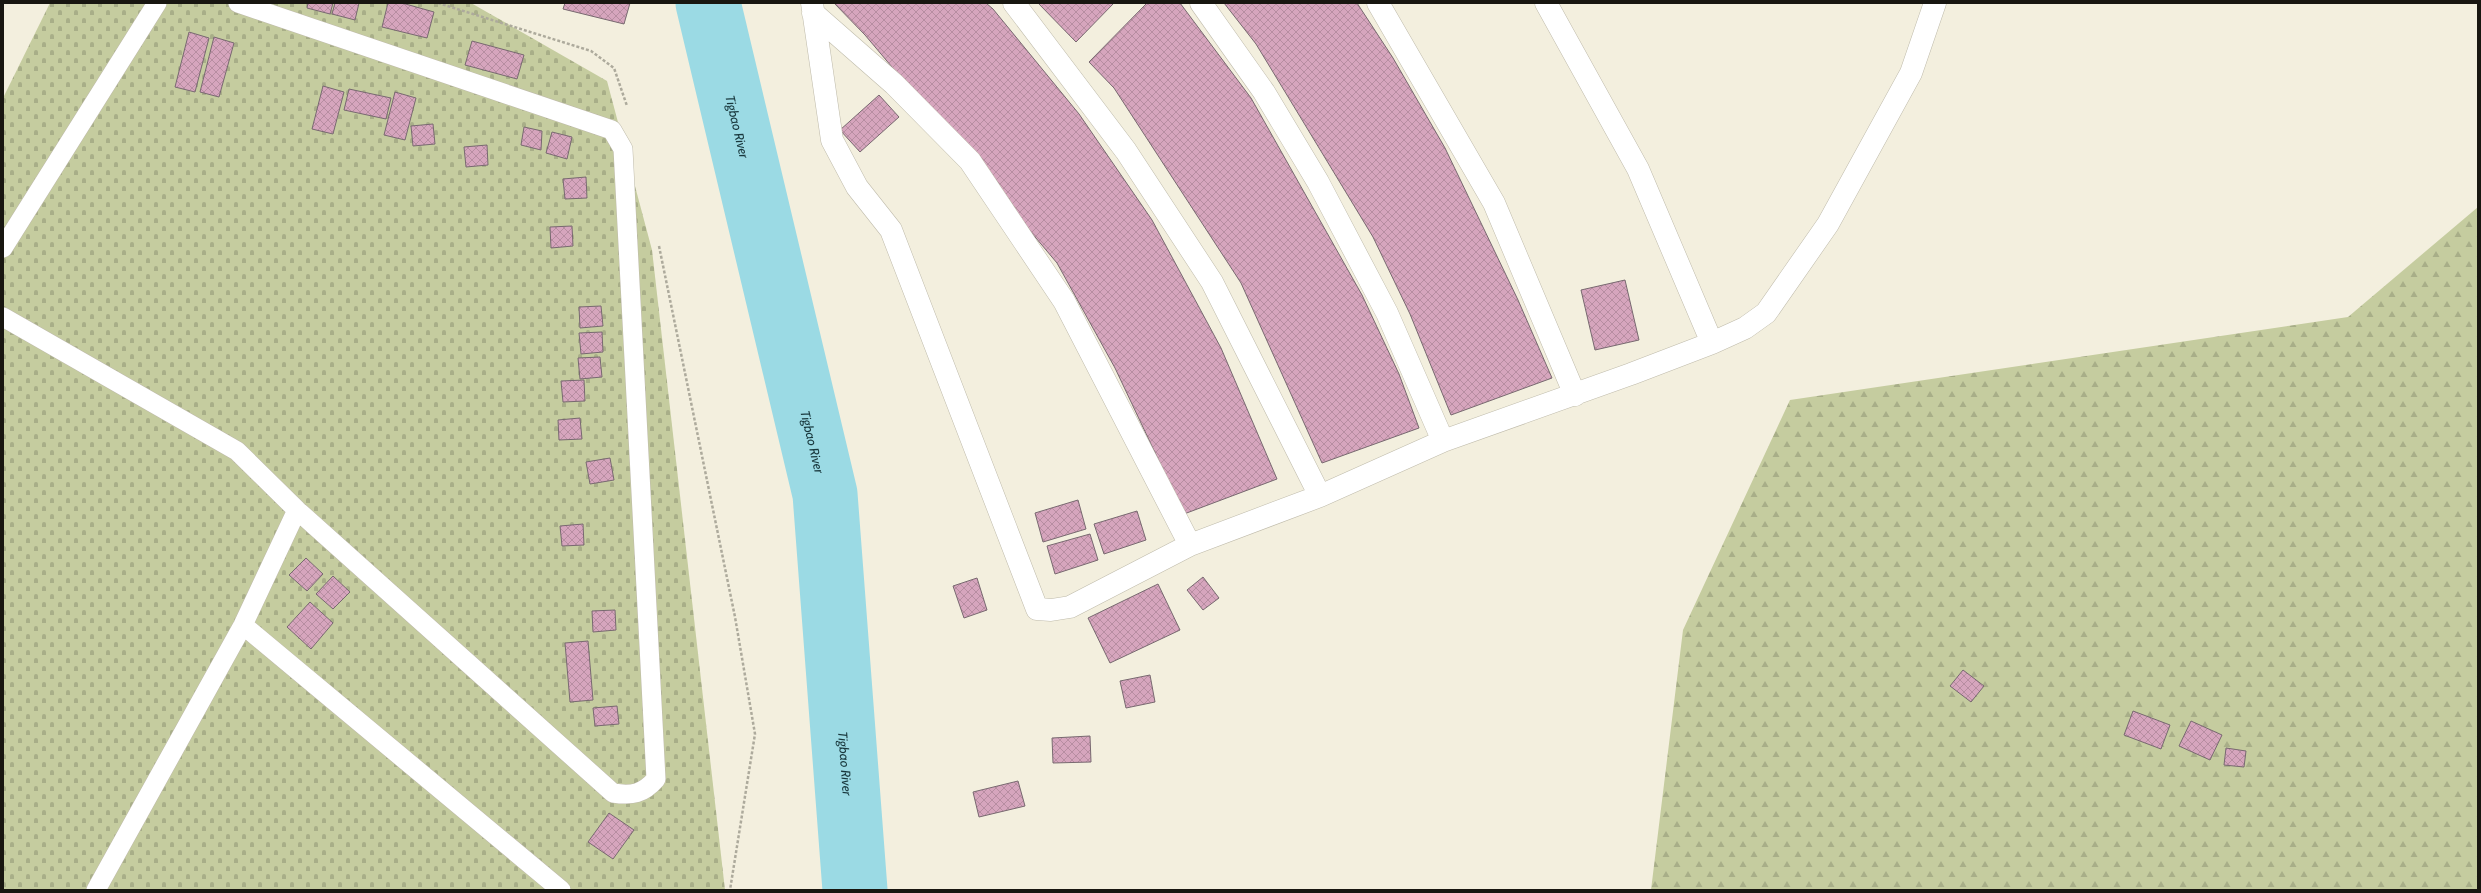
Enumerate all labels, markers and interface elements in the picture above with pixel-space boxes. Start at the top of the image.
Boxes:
water label: Tigbao River [722,93,753,161]
water label: Tigbao River [797,409,828,476]
water label: Tigbao River [835,731,856,797]

